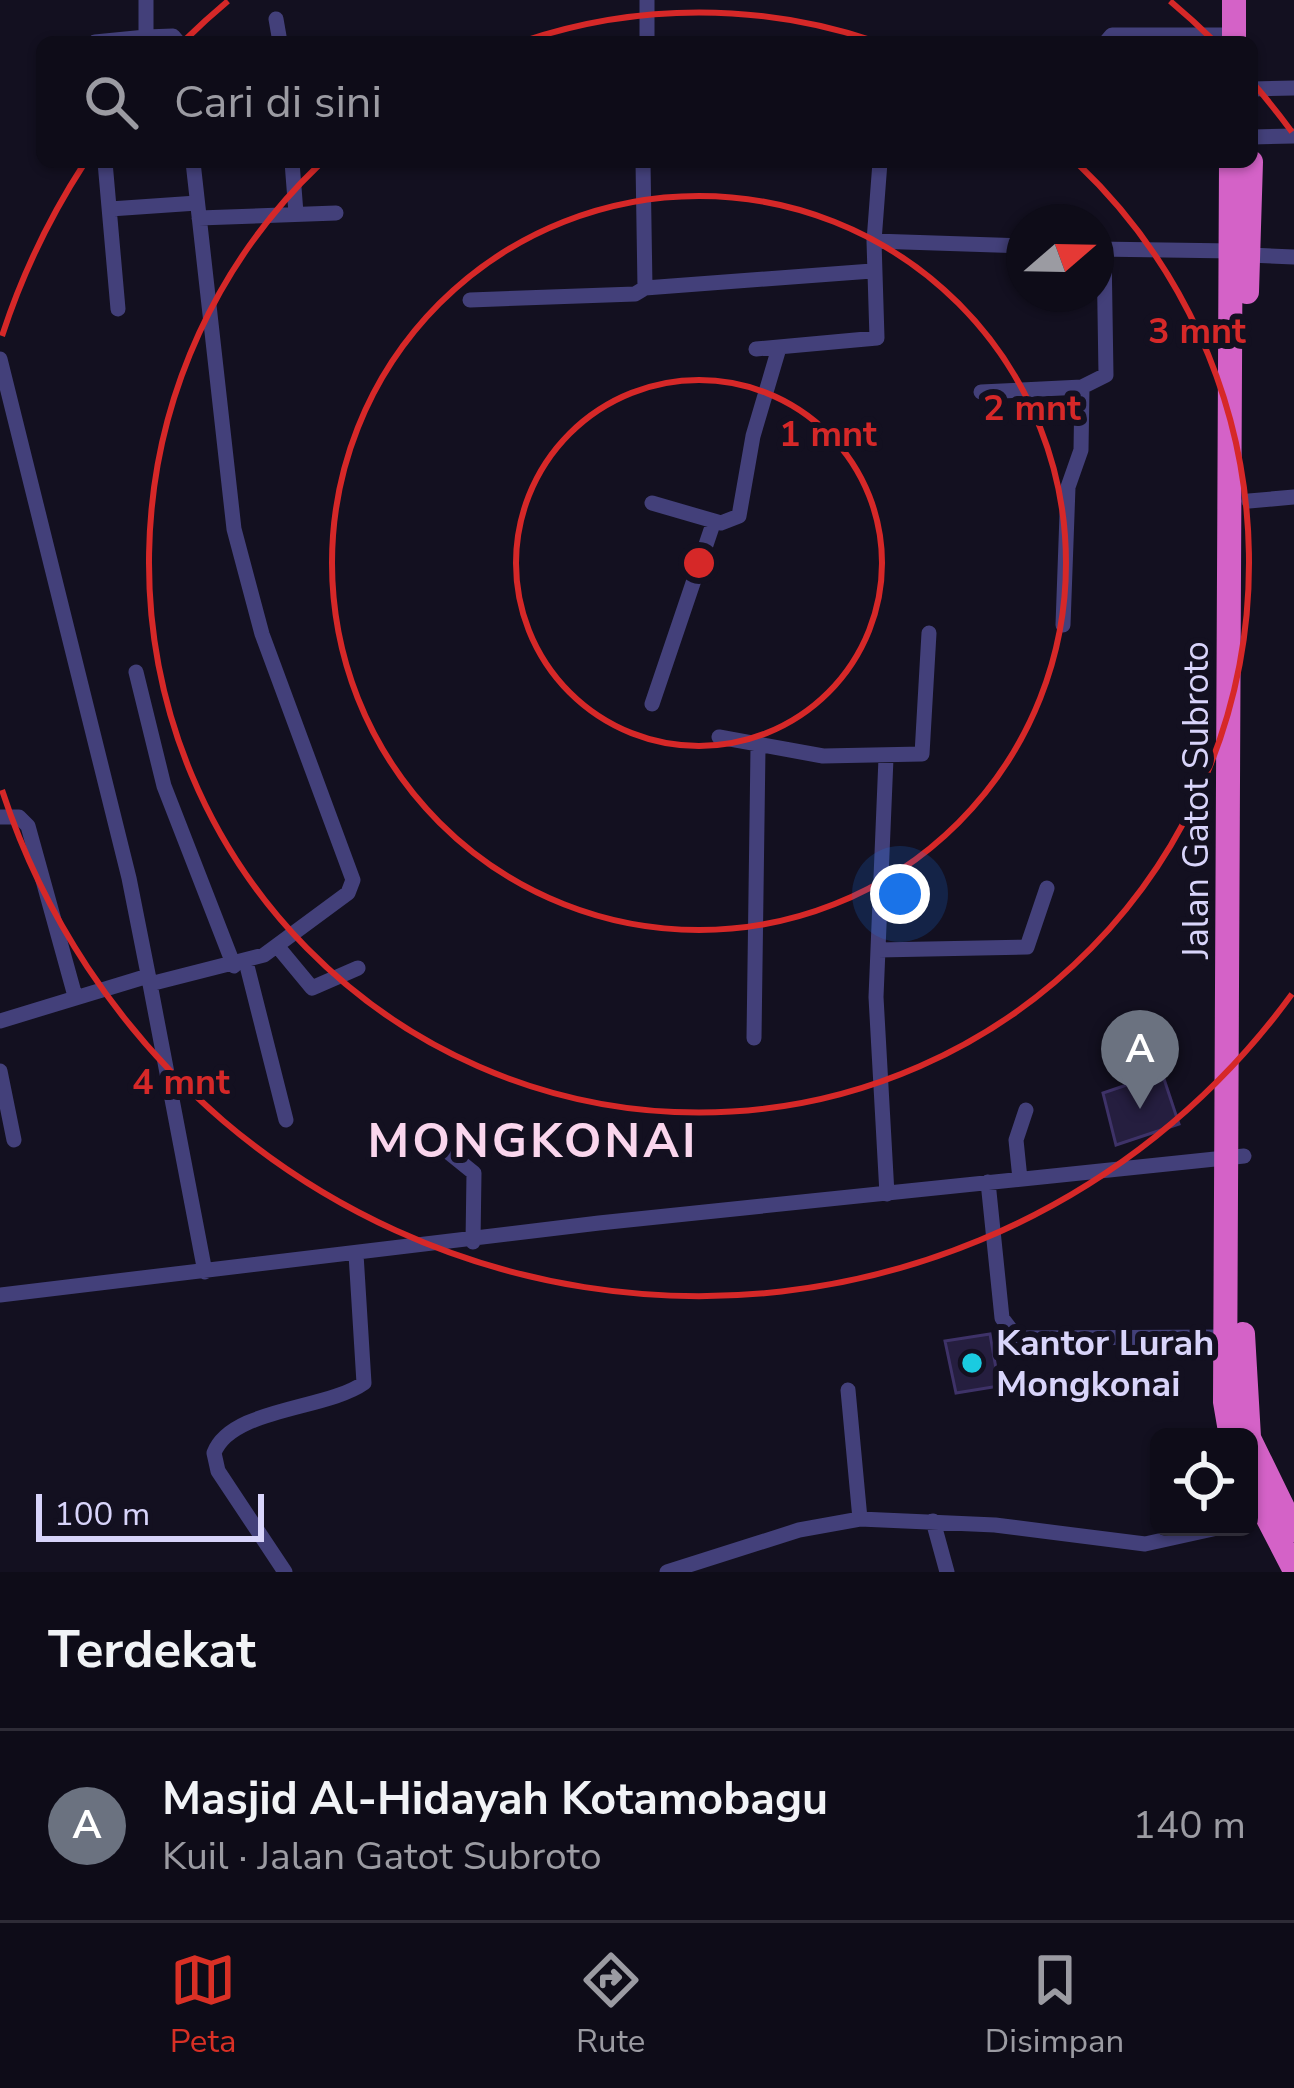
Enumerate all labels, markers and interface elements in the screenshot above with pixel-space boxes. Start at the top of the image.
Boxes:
search box [36,36,1258,168]
icon: search [78,69,144,135]
text: Cari di sini [174,72,382,133]
north arrow [1006,204,1114,312]
text: 3 mnt [1148,307,1246,356]
text: 2 mnt [983,384,1081,433]
text: 1 mnt [779,410,877,459]
centre of rings [678,542,720,584]
street label: Jalan Gatot Subroto [1172,641,1221,960]
your location [870,864,930,924]
pin: A [1101,1010,1179,1109]
text: 4 mnt [132,1058,230,1107]
district label: MONGKONAI [368,1108,698,1174]
place label: Kantor Lurah Mongkonai [996,1319,1214,1409]
marker: Kantor Lurah Mongkonai [959,1350,985,1376]
map controls [1150,1428,1258,1536]
button: locate [1150,1428,1258,1536]
scale bar [36,1488,264,1541]
text: 100 m [54,1492,150,1537]
text: Terdekat [48,1615,256,1685]
text: Masjid Al-Hidayah Kotamobagu [162,1769,828,1830]
text: A [72,1799,102,1852]
text: 140 m [1132,1799,1246,1852]
text: Kuil · Jalan Gatot Subroto [162,1830,602,1883]
tab: Peta [170,1947,236,2064]
tab: Rute [576,1947,645,2064]
tab: Disimpan [985,1947,1124,2064]

